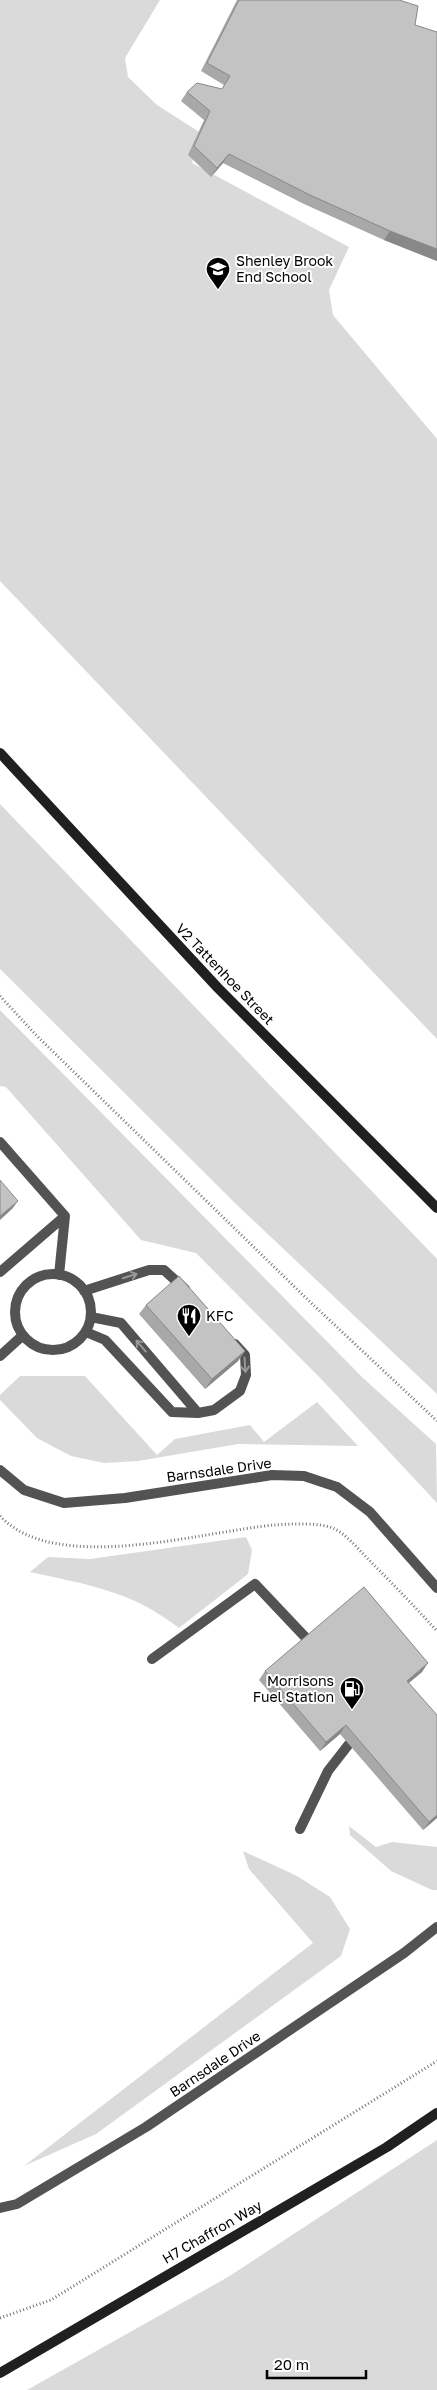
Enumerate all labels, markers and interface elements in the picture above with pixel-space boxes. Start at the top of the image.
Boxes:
place label: Shenley Brook End School [236,252,333,285]
school or university icon: Shenley Brook End School [205,256,231,290]
street label: V2 Tattenhoe Street [173,920,278,1028]
one-way arrow [122,1271,138,1281]
restaurant icon: KFC [176,1303,202,1337]
place label: KFC [206,1307,233,1324]
one-way arrow [135,1340,147,1353]
one-way arrow [241,1357,250,1373]
street label: Barnsdale Drive [165,1454,273,1485]
place label: Morrisons Fuel Station [253,1672,334,1705]
fuel station icon: Morrisons Fuel Station [339,1676,365,1710]
street label: Barnsdale Drive [166,2027,263,2100]
street label: H7 Chaffron Way [159,2196,265,2267]
scale bar [267,2348,366,2380]
text: 20 m [274,2355,309,2373]

